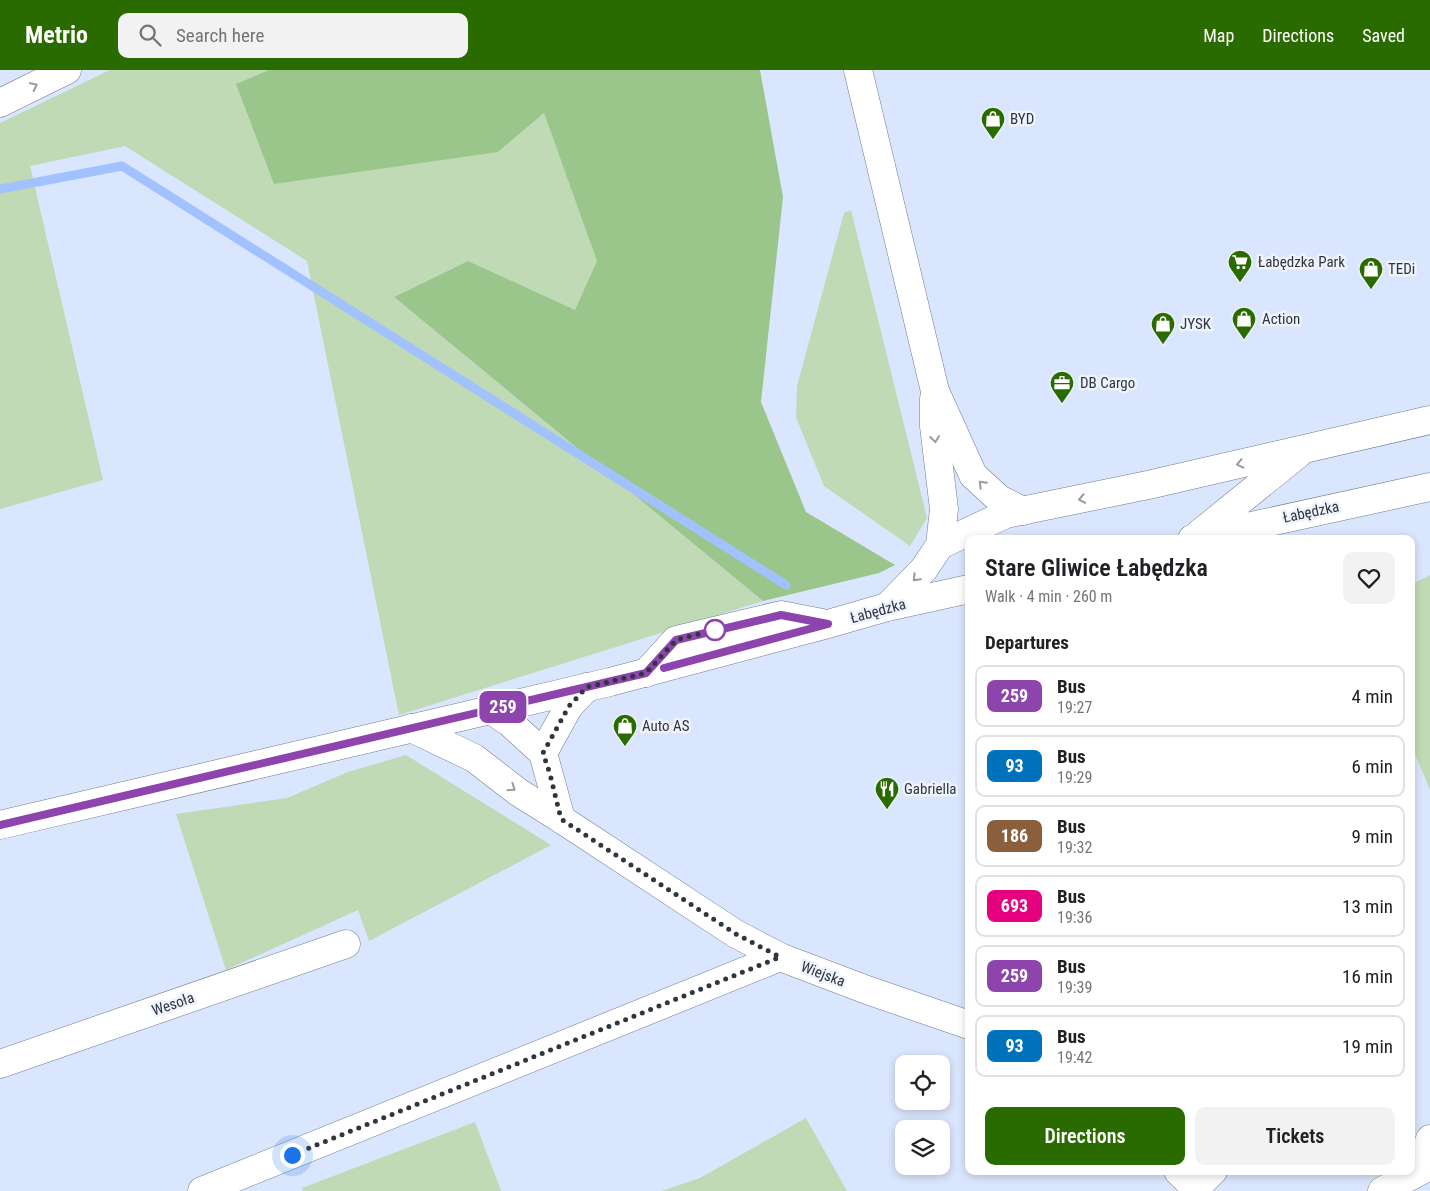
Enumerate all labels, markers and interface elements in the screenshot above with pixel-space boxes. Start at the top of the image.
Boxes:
search box [118,13,468,58]
text: Metrio [25,21,88,49]
icon: search [136,21,164,49]
text: Search here [176,24,264,47]
text: Map [1203,25,1234,46]
text: Directions [1262,25,1334,46]
text: Saved [1362,25,1405,46]
one-way arrow [28,83,37,93]
shop icon: BYD [980,106,1006,140]
place label: BYD [1010,110,1034,128]
supermarket icon: Łabędzka Park [1227,249,1253,283]
place label: Łabędzka Park [1258,253,1345,271]
shop icon: TEDi [1358,256,1384,290]
place label: TEDi [1388,260,1415,278]
shop icon: Action [1231,306,1257,340]
place label: Action [1262,310,1300,328]
shop icon: JYSK [1150,311,1176,345]
place label: JYSK [1180,315,1212,333]
office icon: DB Cargo [1049,370,1075,404]
place label: DB Cargo [1080,374,1135,392]
one-way arrow [929,436,940,444]
one-way arrow [1236,458,1245,469]
one-way arrow [979,481,988,490]
one-way arrow [1077,493,1086,503]
street label: Łabędzka [1281,497,1341,527]
button: heart [1343,552,1395,604]
text: Stare Gliwice Łabędzka [985,554,1208,582]
one-way arrow [912,572,921,581]
text: Walk · 4 min · 260 m [985,587,1112,606]
street label: Łabędzka [848,595,908,627]
unlabelled marker [704,619,726,641]
text: Departures [985,631,1069,654]
text: Bus [1057,675,1086,698]
text: 259 [1001,685,1028,706]
text: 4 min [1351,685,1393,708]
line badge: 259 [474,691,532,723]
text: 259 [489,696,517,717]
text: 19:27 [1057,698,1092,717]
shop icon: Auto AS [612,713,638,747]
place label: Auto AS [642,717,690,735]
text: Bus [1057,745,1086,768]
text: 93 [1005,755,1024,776]
text: 6 min [1351,755,1393,778]
text: 19:29 [1057,768,1092,787]
restaurant icon: Gabriella [874,776,900,810]
place label: Gabriella [904,780,957,798]
one-way arrow [506,782,516,791]
text: Bus [1057,815,1086,838]
text: 186 [1001,825,1028,846]
text: 9 min [1351,825,1393,848]
text: 19:32 [1057,838,1092,857]
text: Bus [1057,885,1086,908]
text: 693 [1001,895,1028,916]
text: 13 min [1342,895,1393,918]
text: 19:36 [1057,908,1092,927]
text: Bus [1057,955,1086,978]
street label: Wiejska [798,957,848,991]
text: 259 [1001,965,1028,986]
text: 16 min [1342,965,1393,988]
text: 19:39 [1057,978,1092,997]
street label: Wesoła [149,988,197,1020]
text: Bus [1057,1025,1086,1048]
text: 93 [1005,1035,1024,1056]
text: 19 min [1342,1035,1393,1058]
text: 19:42 [1057,1048,1092,1067]
map controls [895,1055,950,1175]
button: locate [895,1055,950,1110]
button: Directions [985,1107,1185,1165]
button: Tickets [1195,1107,1395,1165]
button: layers [895,1120,950,1175]
your location [280,1143,305,1168]

